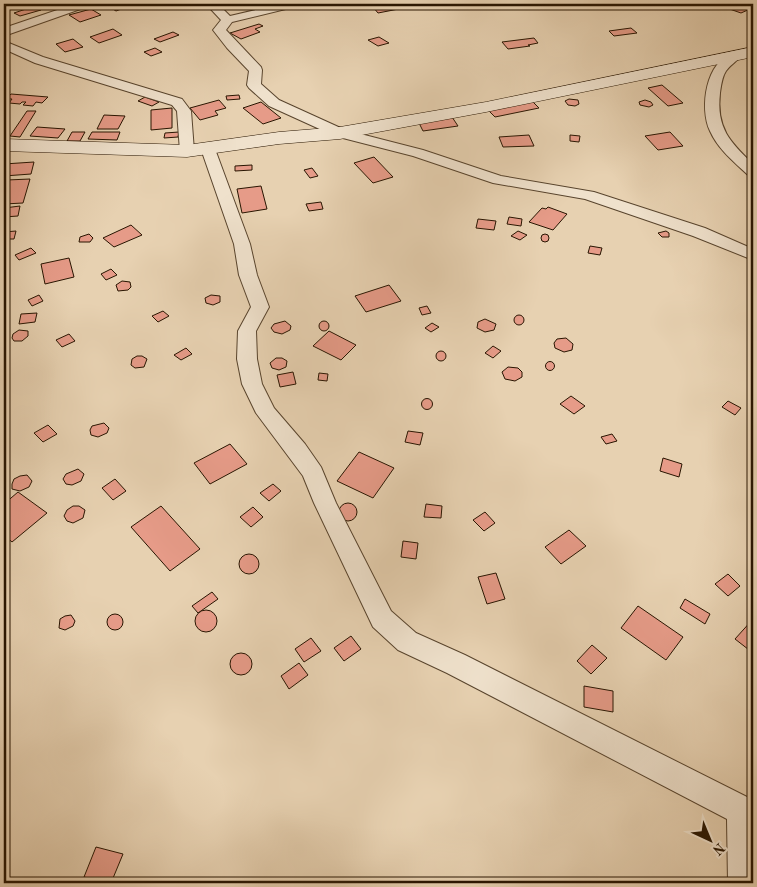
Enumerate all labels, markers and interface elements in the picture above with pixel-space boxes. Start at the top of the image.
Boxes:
north arrow [684,814,734,864]
text: N [709,840,727,858]

